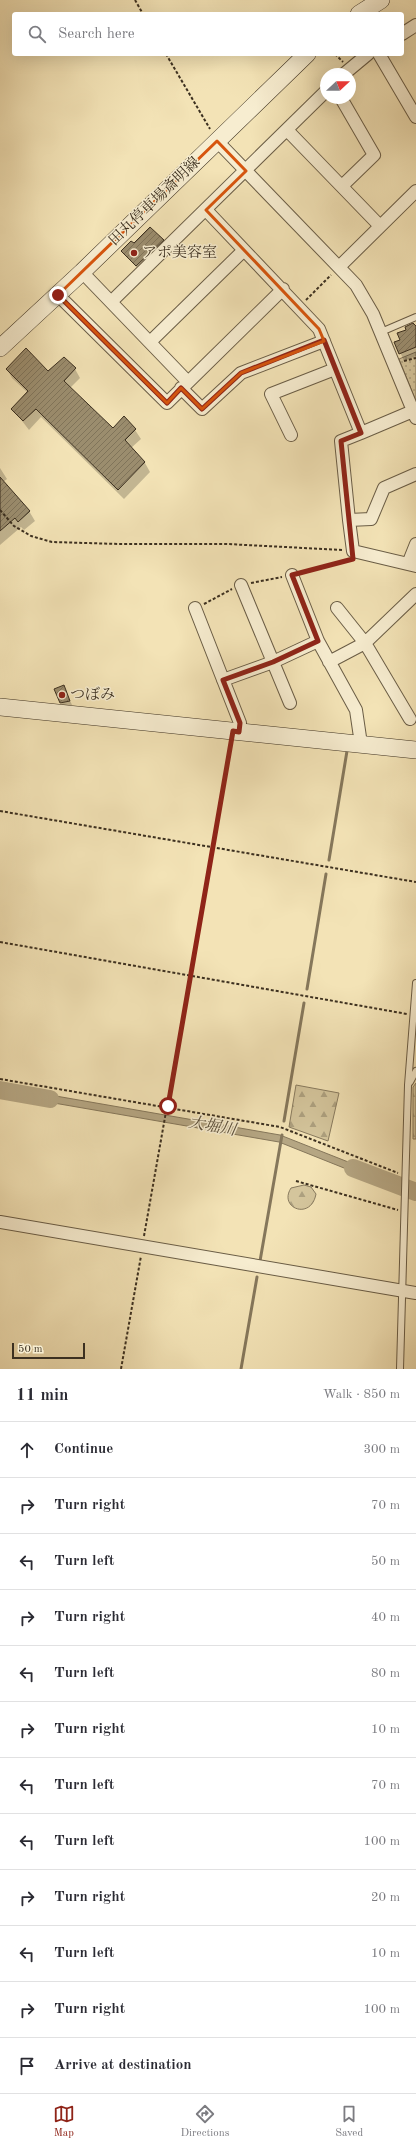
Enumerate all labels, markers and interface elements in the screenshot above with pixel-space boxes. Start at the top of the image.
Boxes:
search box [12,12,404,56]
icon: search [26,23,48,45]
text: Search here [58,27,135,42]
north arrow [320,68,356,104]
street label: 田丸停車場斎明線 [105,153,203,249]
place label: アポ美容室 [142,244,217,261]
marker: アポ美容室 [129,248,139,258]
route end [49,286,67,304]
place label: つぼみ [70,686,115,703]
marker: つぼみ [57,690,67,700]
route start [159,1097,177,1115]
water label: 大堀川 [187,1113,239,1139]
scale bar [12,1341,85,1360]
text: 50 m [18,1344,43,1355]
text: 11 min [16,1387,69,1404]
text: Walk · 850 m [323,1388,400,1401]
icon: ahead [16,1439,38,1461]
text: Continue [54,1442,113,1457]
text: 300 m [363,1443,400,1456]
icon: right [16,1495,38,1517]
text: Turn right [54,1498,125,1513]
text: 70 m [371,1499,400,1512]
icon: left [16,1551,38,1573]
text: Turn left [54,1554,114,1569]
text: 50 m [371,1555,400,1568]
icon: right [16,1607,38,1629]
text: Turn right [54,1610,125,1625]
text: 40 m [371,1611,400,1624]
icon: left [16,1663,38,1685]
text: Turn left [54,1666,114,1681]
text: 80 m [371,1667,400,1680]
icon: right [16,1719,38,1741]
text: Turn right [54,1722,125,1737]
text: 10 m [371,1723,400,1736]
icon: left [16,1775,38,1797]
text: Turn left [54,1778,114,1793]
text: 70 m [371,1779,400,1792]
icon: left [16,1831,38,1853]
text: Turn left [54,1834,114,1849]
text: 100 m [363,1835,400,1848]
icon: right [16,1887,38,1909]
text: Turn right [54,1890,125,1905]
text: 20 m [371,1891,400,1904]
icon: left [16,1943,38,1965]
text: Turn left [54,1946,114,1961]
text: 10 m [371,1947,400,1960]
icon: right [16,1999,38,2021]
text: Turn right [54,2002,125,2017]
text: 100 m [363,2003,400,2016]
icon: arrive [16,2055,38,2077]
text: Arrive at destination [54,2058,192,2073]
tab: Map [53,2103,75,2141]
tab: Directions [181,2103,229,2141]
tab: Saved [335,2103,363,2141]

